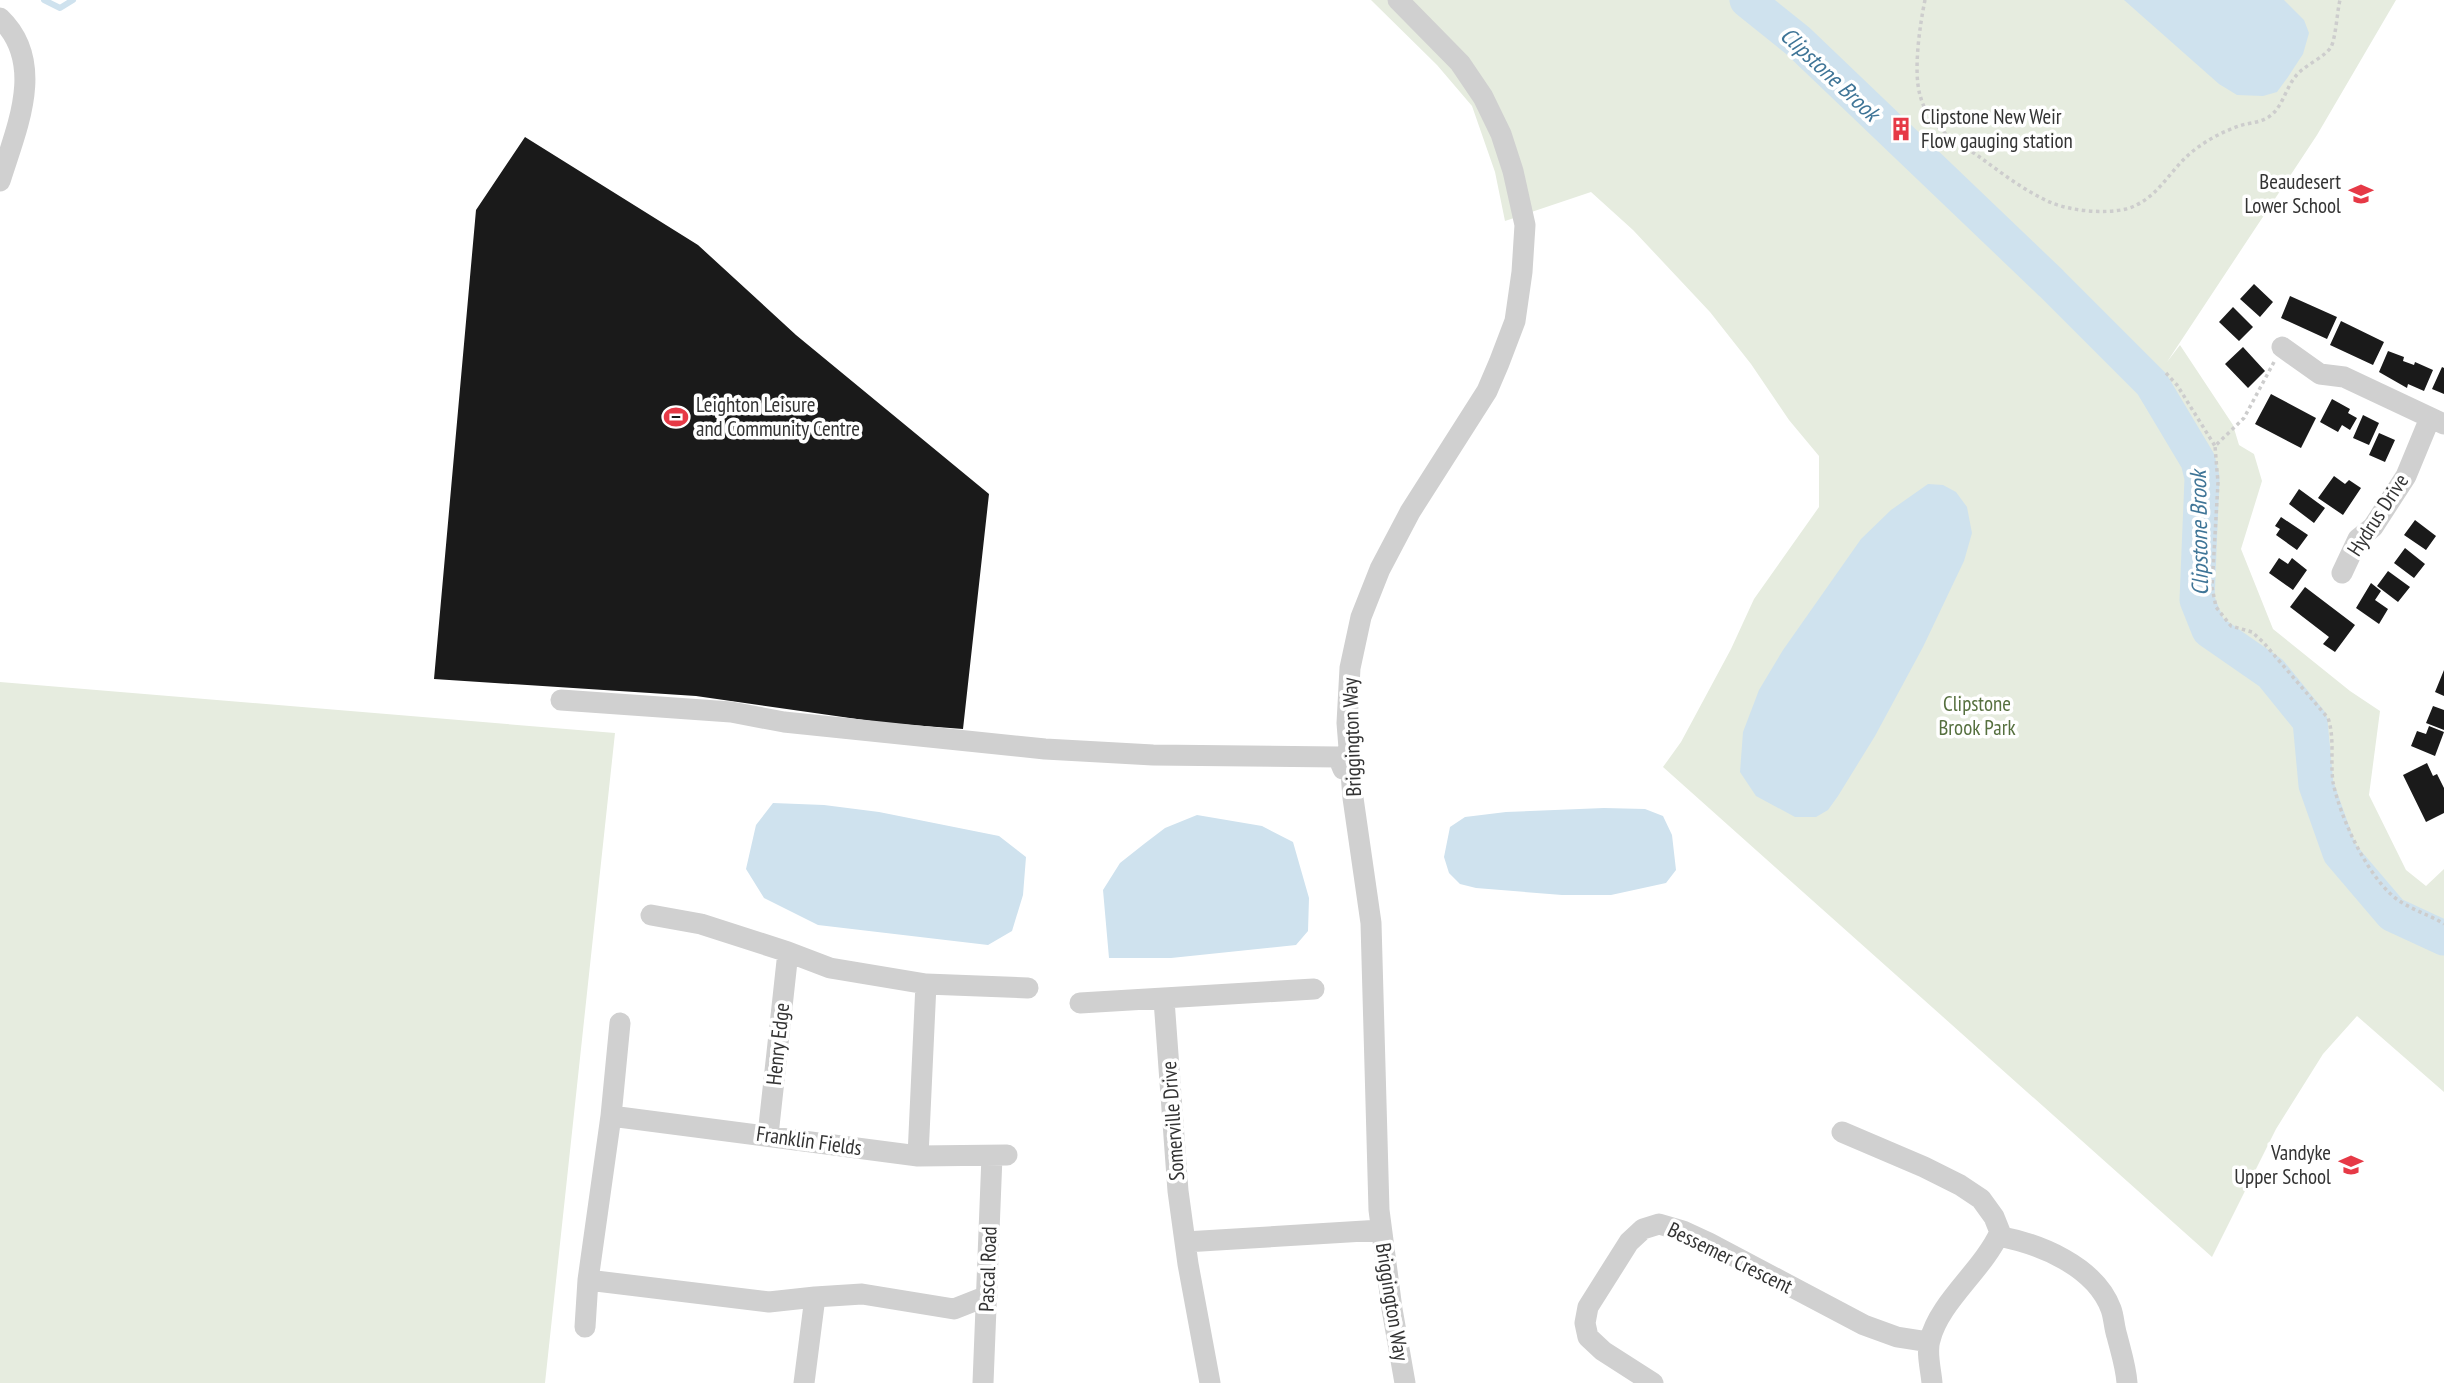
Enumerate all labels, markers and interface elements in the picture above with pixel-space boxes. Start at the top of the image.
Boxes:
water label: Clipstone Brook [1775,20,1888,129]
place label: Clipstone New Weir Flow gauging station [1921,103,2073,154]
building icon: Clipstone New Weir Flow gauging station [1887,115,1915,143]
place label: Beaudesert Lower School [2245,168,2341,219]
school or university icon: Beaudesert Lower School [2347,180,2375,208]
place label: Leighton Leisure and Community Centre [696,391,860,442]
sports icon: Leighton Leisure and Community Centre [662,403,690,431]
water label: Clipstone Brook [2183,467,2214,596]
street label: Hydrus Drive [2341,468,2414,561]
street label: Briggington Way [1336,677,1367,797]
park label: Clipstone Brook Park [1938,690,2016,741]
street label: Henry Edge [760,1002,795,1086]
street label: Somerville Drive [1155,1060,1190,1182]
street label: Franklin Fields [755,1120,864,1161]
place label: Vandyke Upper School [2234,1139,2331,1190]
school or university icon: Vandyke Upper School [2337,1151,2365,1179]
street label: Bessemer Crescent [1663,1216,1797,1300]
street label: Pascal Road [973,1226,1002,1312]
street label: Briggington Way [1370,1241,1415,1363]

